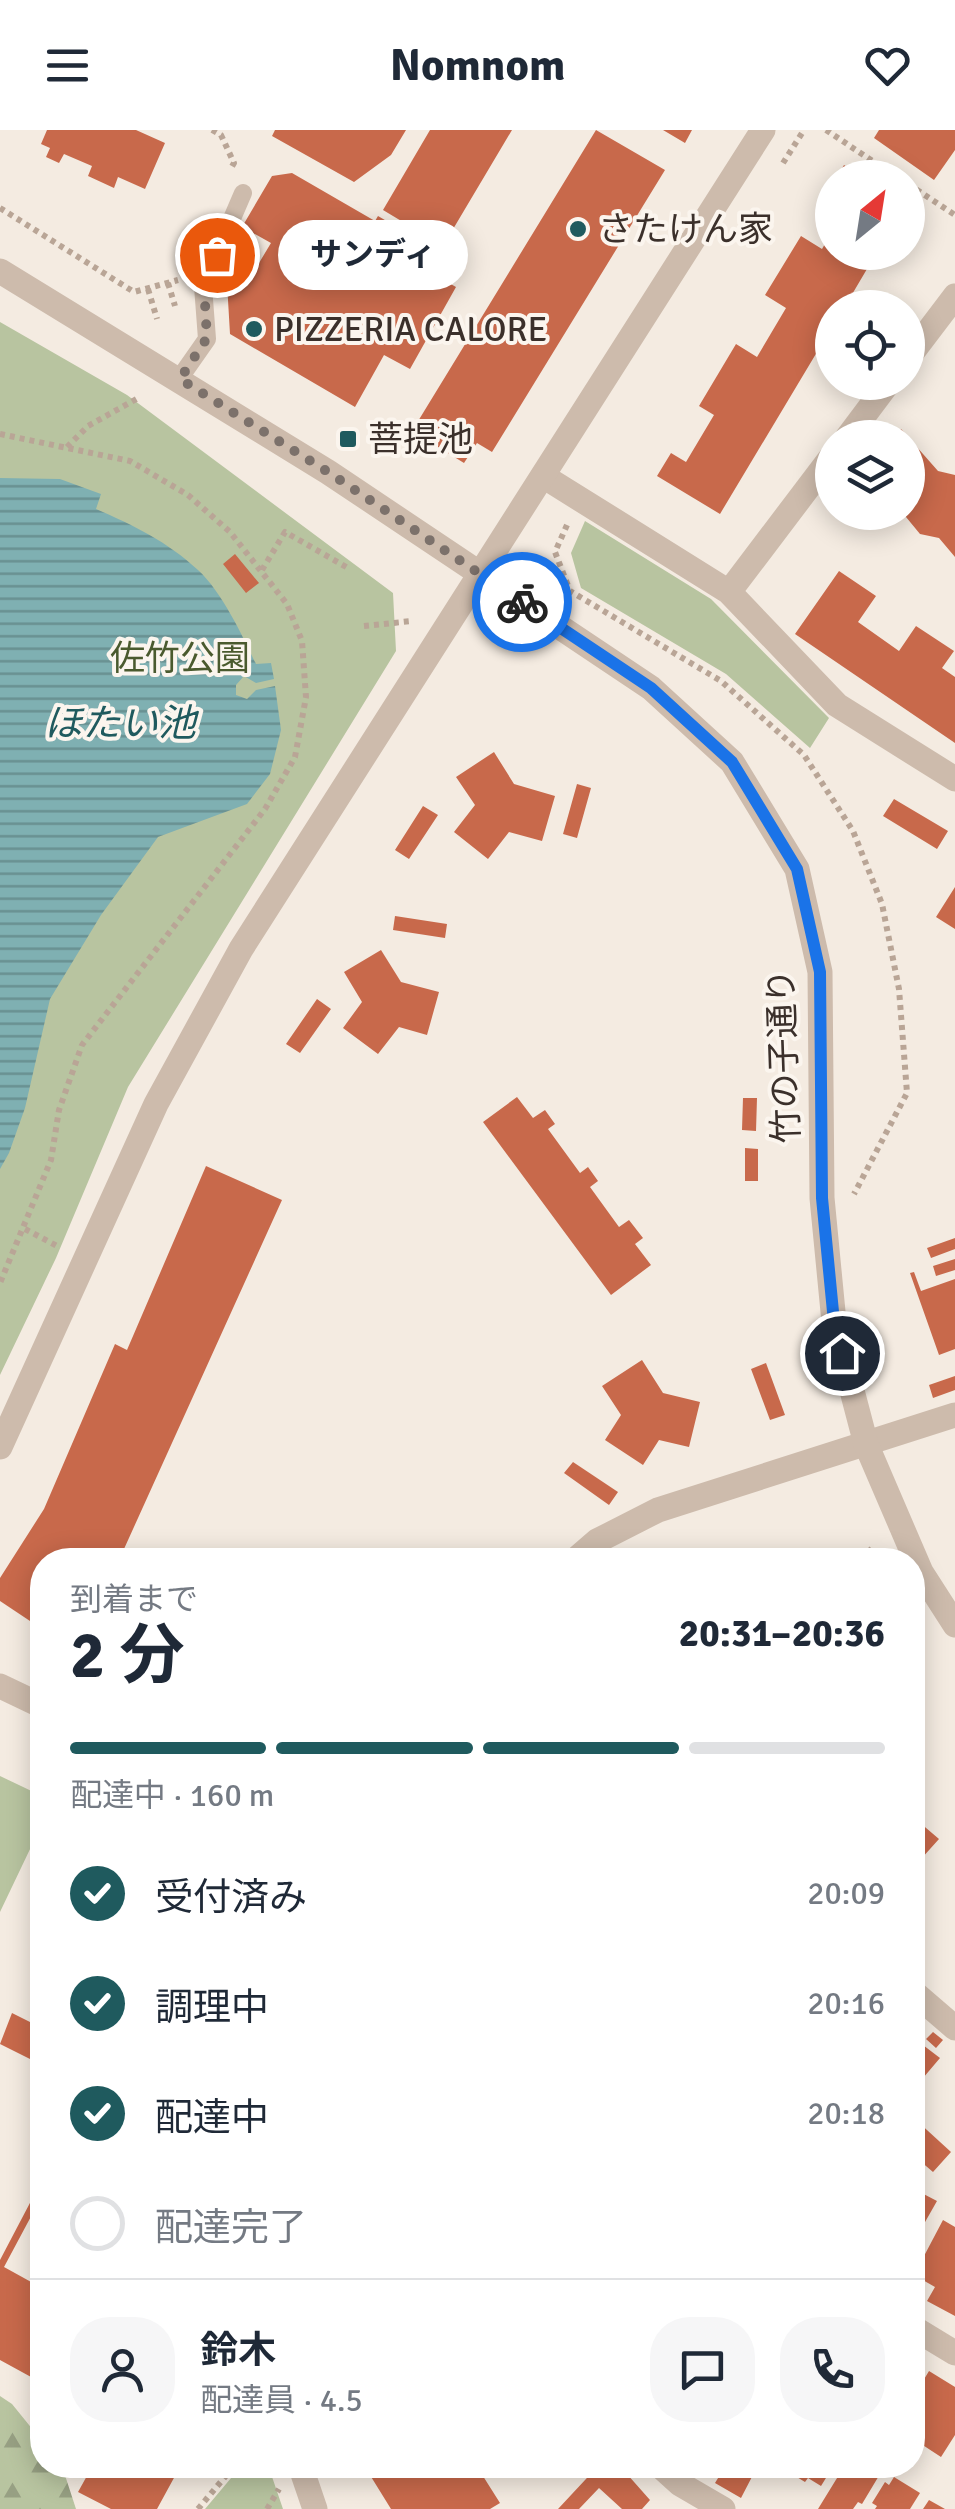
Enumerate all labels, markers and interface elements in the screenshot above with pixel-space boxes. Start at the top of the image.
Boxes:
icon: menu [40,38,95,93]
text: Nomnom [390,38,565,93]
icon: heart [860,38,915,93]
north arrow [815,160,925,270]
map controls [815,160,925,530]
place label: さたけん家 [598,208,773,251]
pin [175,213,260,298]
marker: さたけん家 [567,218,589,240]
callout: サンディ [277,220,467,290]
icon: bag [190,228,245,283]
text: サンディ [310,235,436,274]
button: locate [815,290,925,400]
place label: PIZZERIA CALORE [274,308,547,351]
marker: PIZZERIA CALORE [243,318,265,340]
place label: 菩提池 [368,418,473,461]
button: layers [815,420,925,530]
marker: 菩提池 [337,428,359,450]
courier [472,552,572,652]
icon: bike [495,575,550,630]
park label: 佐竹公園 [110,637,250,680]
water label: ほたい池 [44,700,200,747]
street label: 竹の子通り [759,968,809,1144]
pin [800,1311,885,1396]
icon: home [815,1326,870,1381]
text: 到着まで [70,1580,198,1619]
text: 20:31–20:36 [679,1610,885,1657]
text: 2 分 [70,1616,184,1696]
text: 配達中 · 160 m [70,1776,274,1815]
icon: check [70,1866,125,1921]
text: 受付済み [155,1874,307,1921]
text: 20:09 [807,1874,885,1913]
icon: check [70,1976,125,2031]
text: 調理中 [155,1984,269,2031]
text: 20:16 [807,1984,885,2023]
icon: check [70,2086,125,2141]
text: 配達中 [155,2094,269,2141]
text: 20:18 [807,2094,885,2133]
text: 配達完了 [155,2204,307,2251]
button: person [70,2317,175,2422]
button: chat [650,2317,755,2422]
button: phone [780,2317,885,2422]
text: 鈴木 [200,2327,276,2374]
text: 配達員 · 4.5 [200,2381,363,2420]

